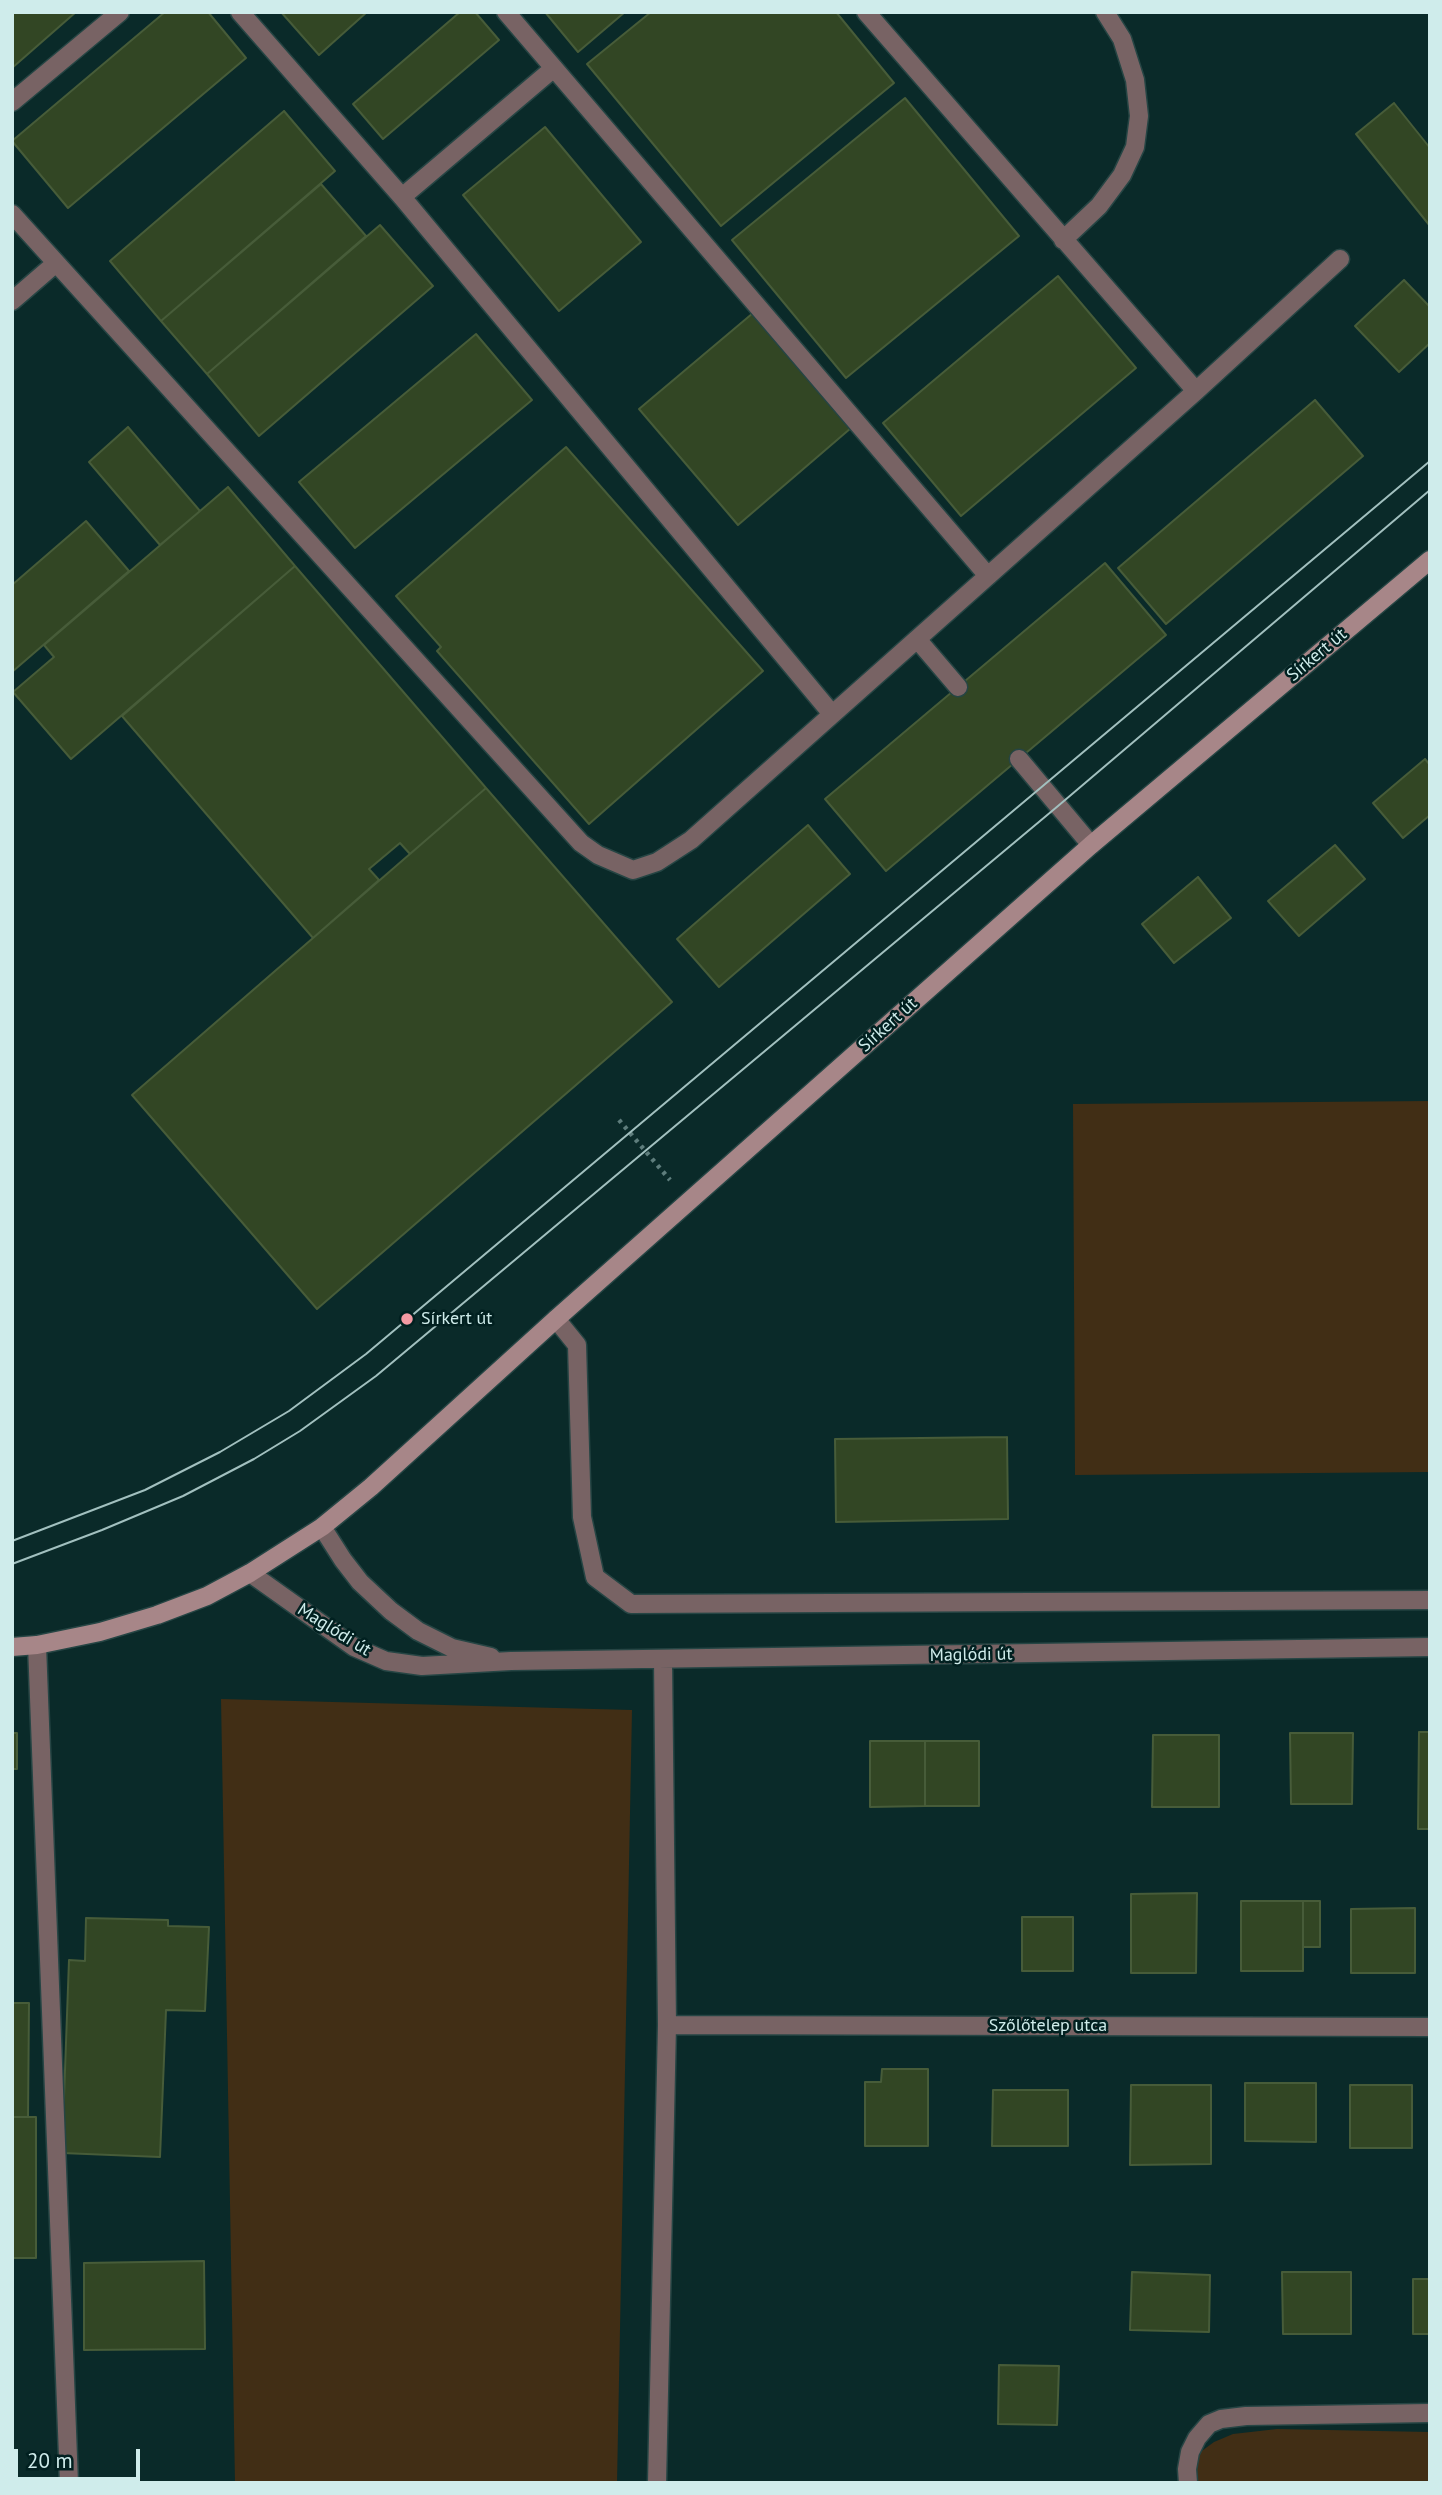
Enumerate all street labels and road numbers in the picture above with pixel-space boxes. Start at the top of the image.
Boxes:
street label: Sírkert út [1283,624,1351,686]
street label: Sírkert út [854,993,922,1057]
street label: Maglódi út [293,1599,375,1661]
street label: Maglódi út [929,1643,1013,1667]
street label: Szőlőtelep utca [989,2015,1107,2037]

